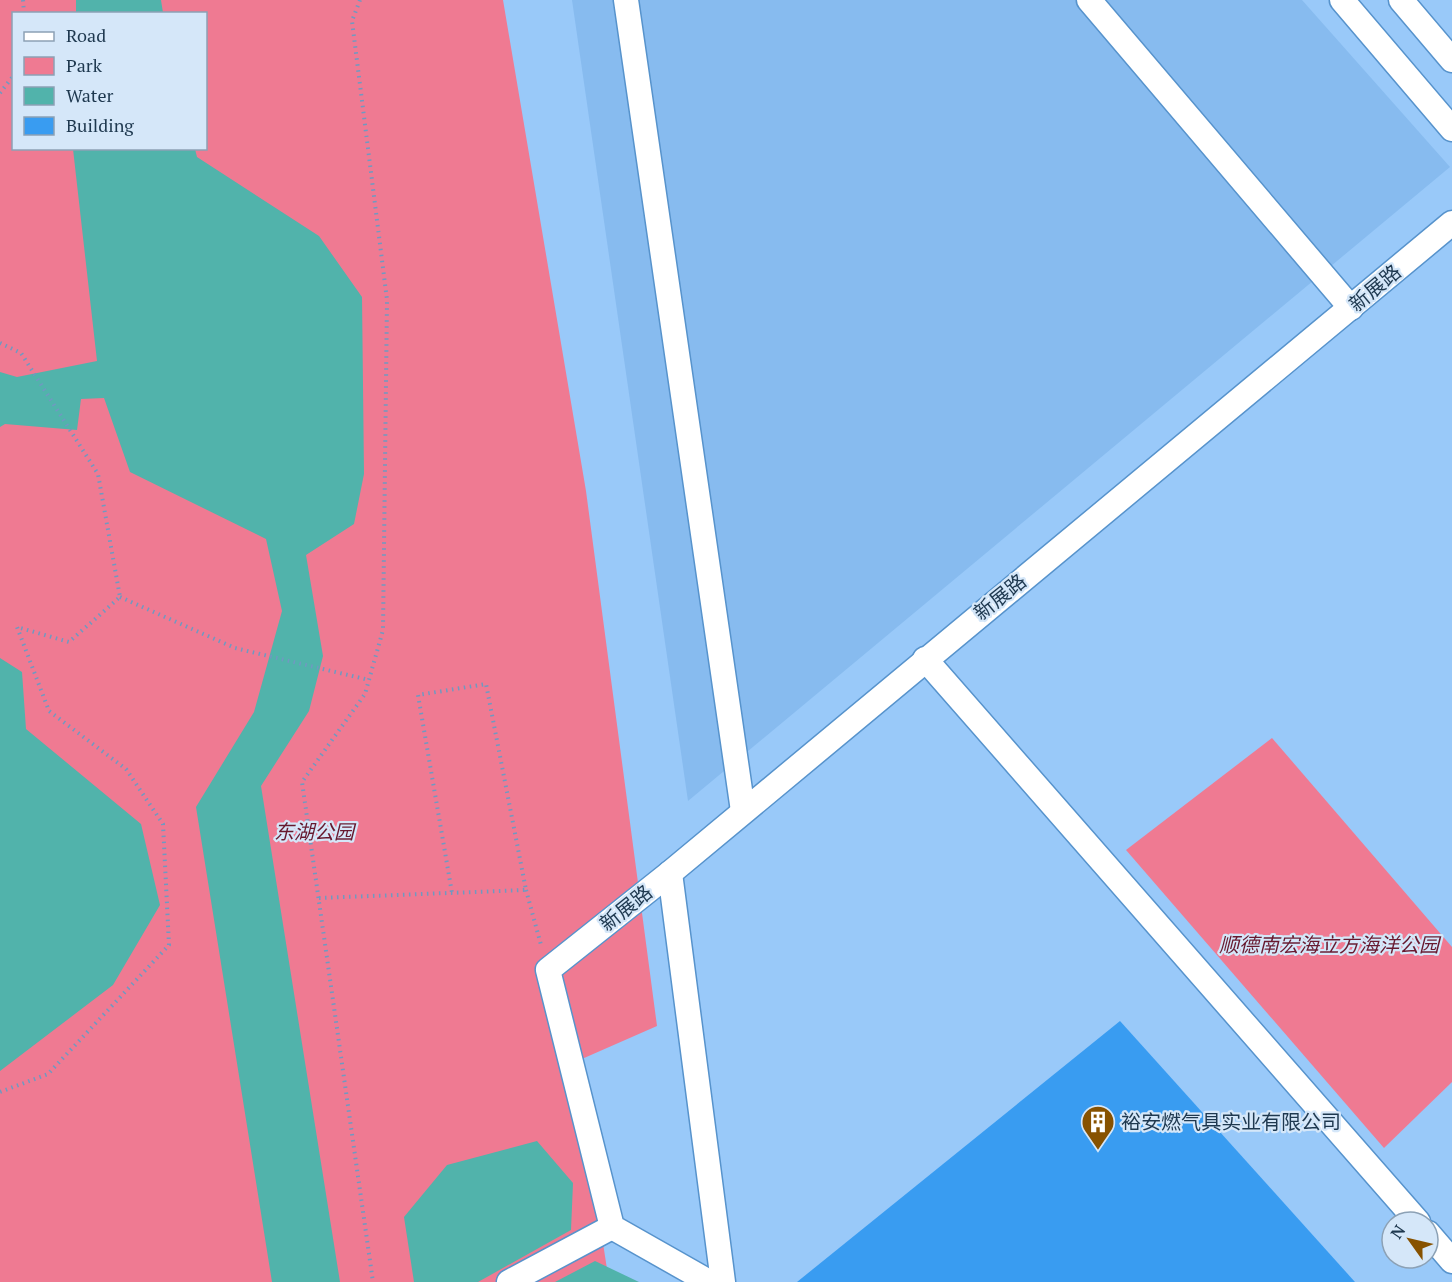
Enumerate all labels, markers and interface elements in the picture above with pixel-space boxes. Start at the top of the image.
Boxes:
legend [12,12,207,150]
text: Road [66,23,106,47]
text: Park [66,53,103,77]
text: Water [66,83,113,107]
text: Building [66,113,134,137]
street label: 新展路 [1343,258,1406,317]
street label: 新展路 [968,567,1031,626]
park label: 东湖公园 [274,818,357,845]
street label: 新展路 [594,878,657,937]
park label: 顺德南宏海立方海洋公园 [1219,931,1442,958]
building icon: 裕安燃气具实业有限公司 [1080,1104,1116,1151]
place label: 裕安燃气具实业有限公司 [1121,1108,1341,1135]
north arrow [1380,1210,1440,1270]
text: N [1385,1220,1410,1243]

